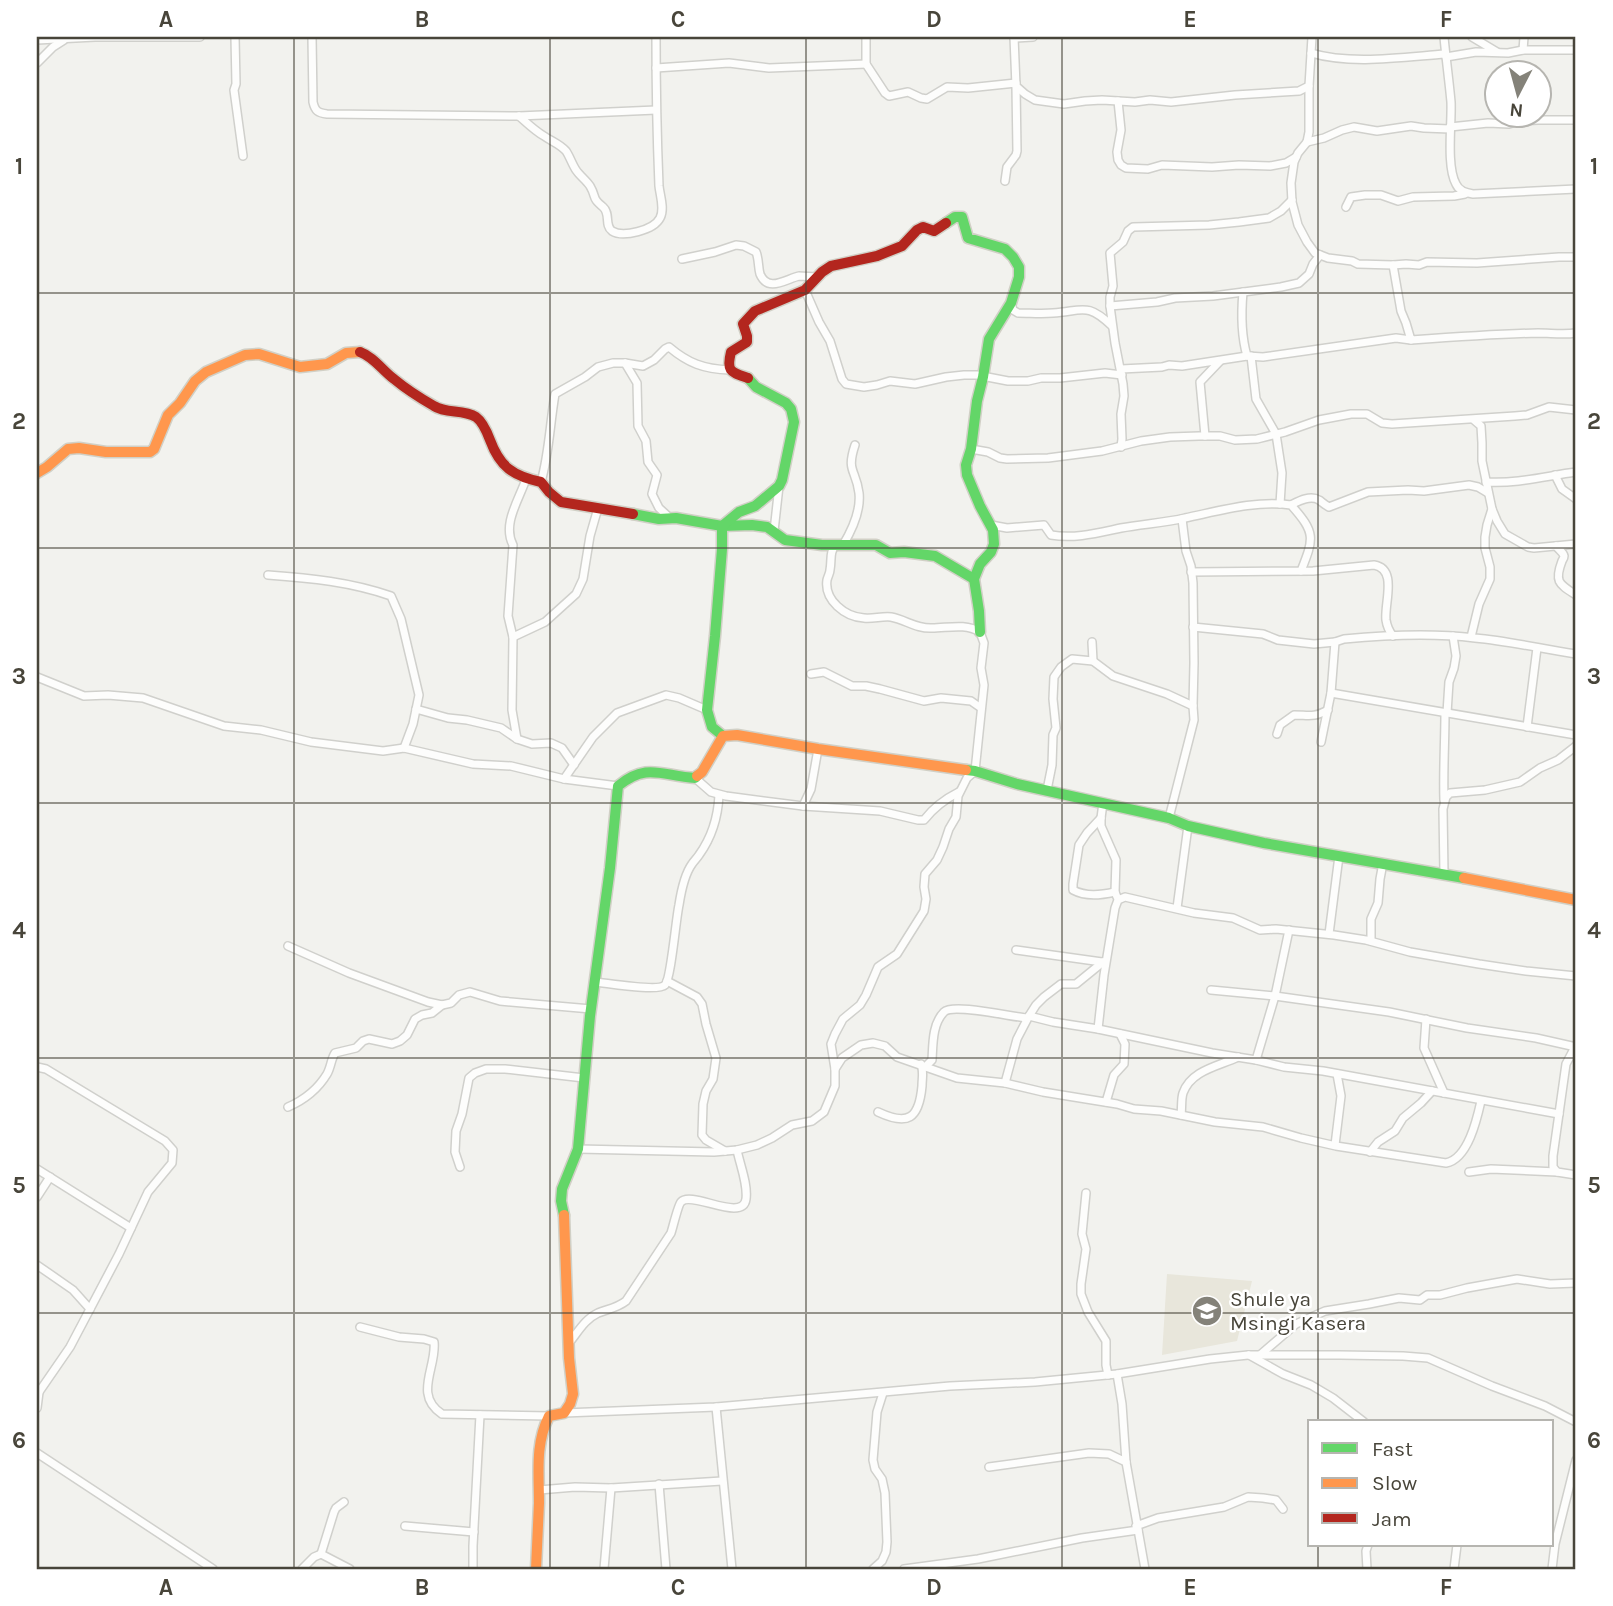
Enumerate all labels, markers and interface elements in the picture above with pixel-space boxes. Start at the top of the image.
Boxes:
text: A [159,6,173,33]
text: B [415,6,429,33]
text: C [671,6,685,33]
text: D [926,6,942,33]
text: E [1183,6,1197,33]
text: F [1440,6,1452,33]
north arrow [1484,60,1554,130]
text: N [1508,98,1524,122]
text: 1 [15,153,23,180]
text: 1 [1590,153,1598,180]
text: 2 [12,408,26,435]
text: 2 [1587,408,1601,435]
text: 3 [12,663,26,690]
text: 3 [1587,663,1601,690]
text: 4 [12,917,26,944]
text: 4 [1587,917,1601,944]
text: 5 [12,1172,26,1199]
text: 5 [1587,1172,1601,1199]
place label: Shule ya Msingi Kasera [1230,1287,1366,1335]
school or university icon: Shule ya Msingi Kasera [1190,1294,1224,1328]
legend [1308,1420,1554,1546]
text: 6 [12,1427,26,1454]
text: 6 [1587,1427,1601,1454]
text: Fast [1372,1437,1413,1461]
text: Slow [1372,1471,1417,1495]
text: Jam [1372,1507,1412,1531]
text: A [159,1574,173,1601]
text: B [415,1574,429,1601]
text: C [671,1574,685,1601]
text: D [926,1574,942,1601]
text: E [1183,1574,1197,1601]
text: F [1440,1574,1452,1601]

